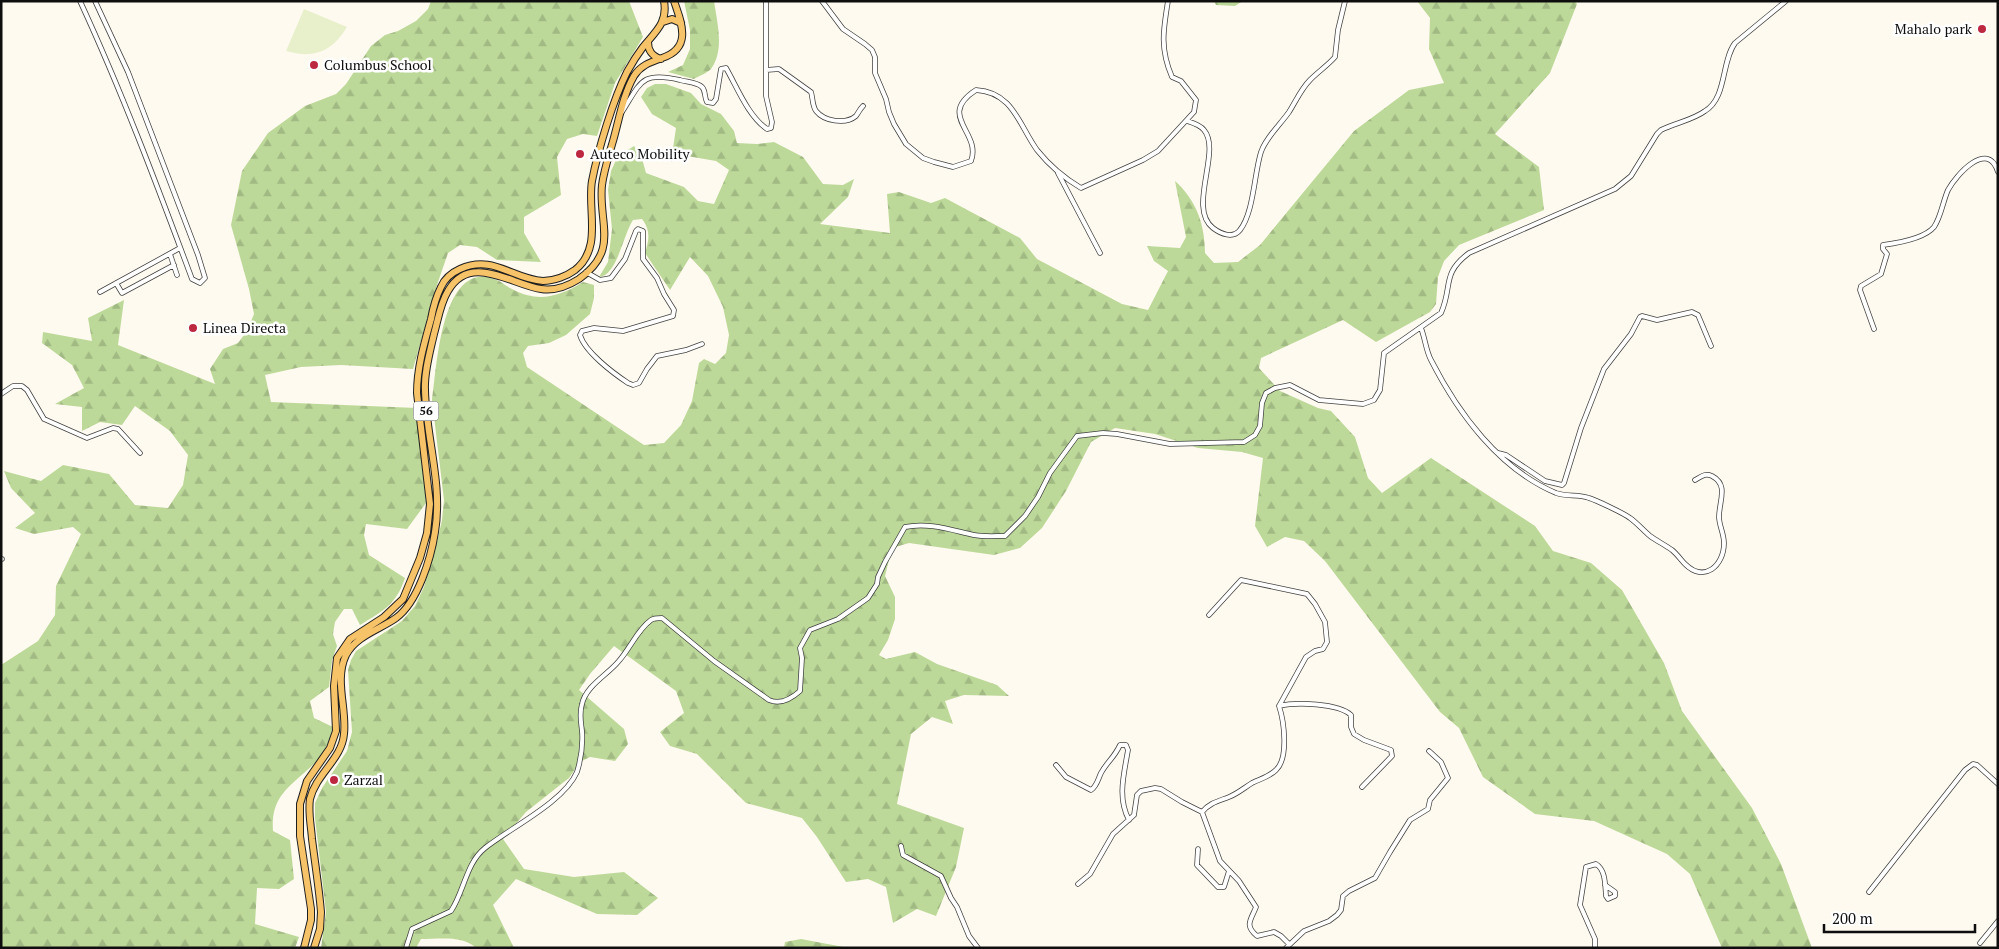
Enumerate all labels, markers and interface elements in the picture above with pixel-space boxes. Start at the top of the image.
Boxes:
place label: Mahalo park [1895,19,1973,38]
marker: Mahalo park [1976,23,1988,35]
place label: Columbus School [324,55,432,74]
marker: Columbus School [308,59,320,71]
place label: Auteco Mobility [590,144,691,163]
marker: Auteco Mobility [574,148,586,160]
place label: Linea Directa [203,318,286,337]
marker: Linea Directa [187,322,199,334]
road number: 56 [414,402,438,421]
place label: Zarzal [344,770,383,789]
marker: Zarzal [328,774,340,786]
scale bar [1824,902,1975,934]
text: 200 m [1832,908,1873,928]

